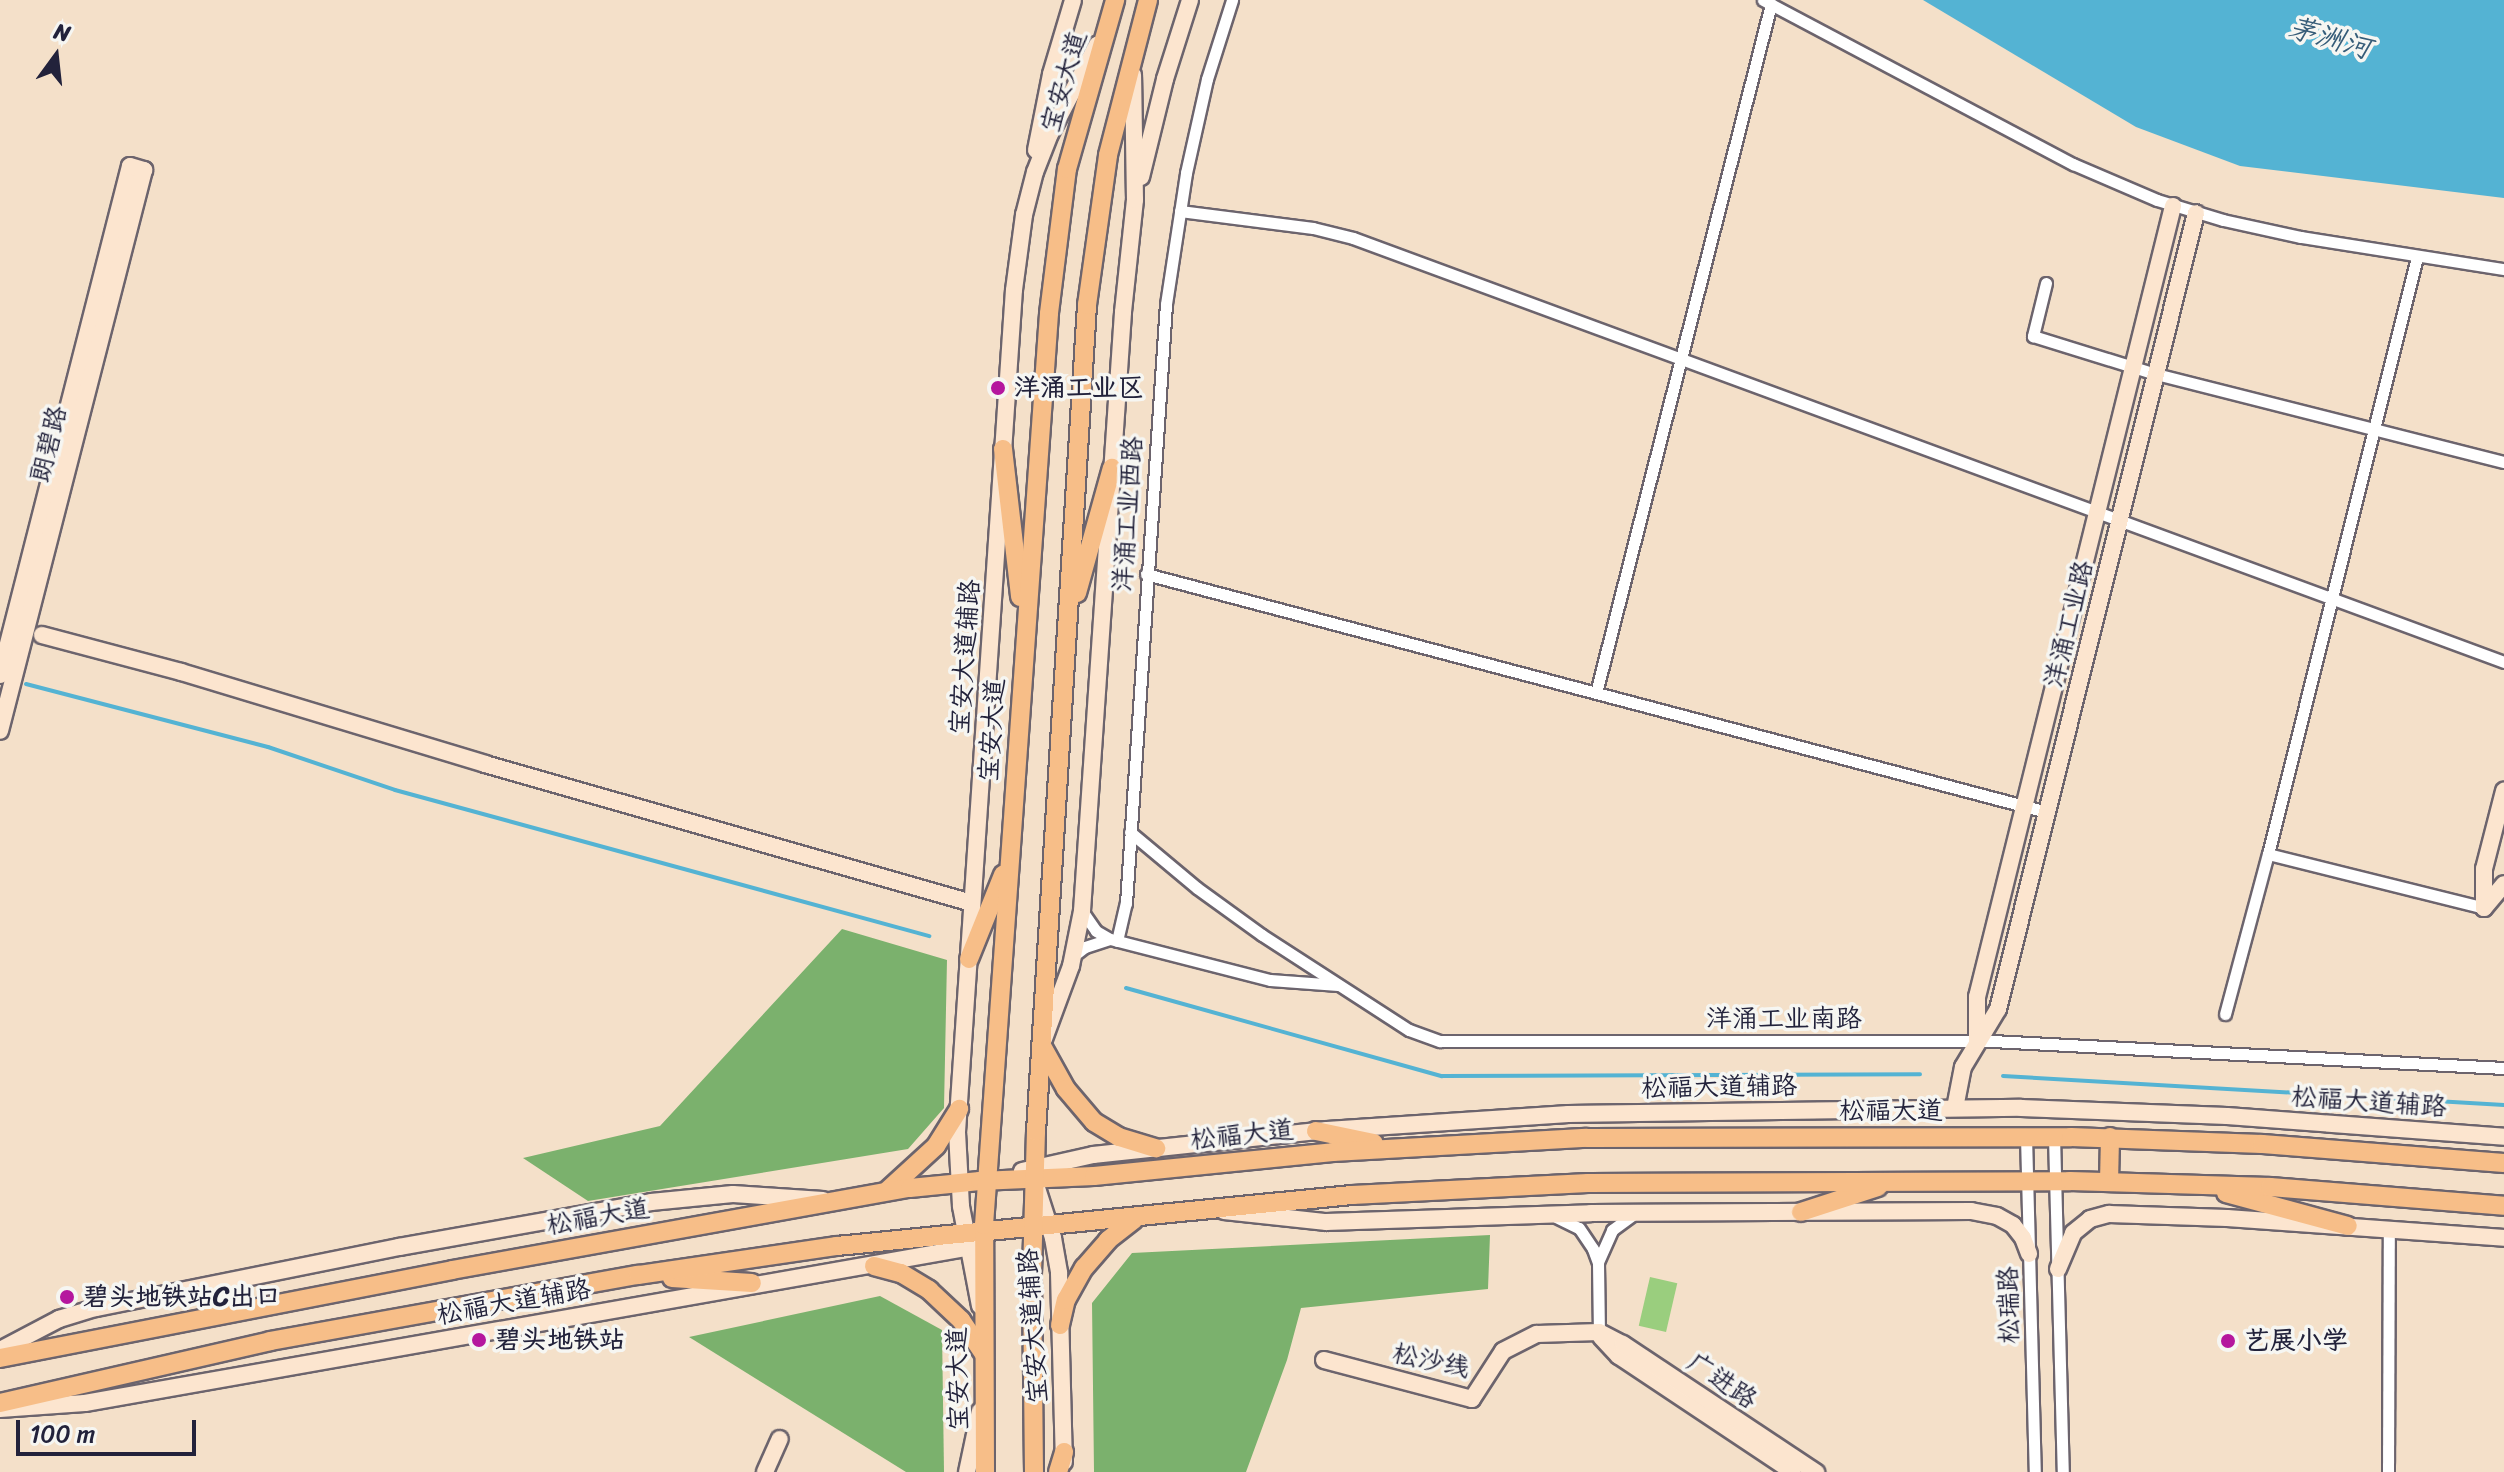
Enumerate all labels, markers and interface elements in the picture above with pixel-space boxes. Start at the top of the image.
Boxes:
water label: 茅洲河 [2285,10,2375,66]
text: N [50,12,75,53]
north arrow [16,16,96,96]
street label: 宝安大道 [1035,28,1093,136]
place label: 洋涌工业区 [1014,372,1144,404]
marker: 洋涌工业区 [989,379,1007,397]
street label: 朗碧路 [24,402,74,486]
street label: 洋涌工业西路 [1107,435,1149,593]
street label: 洋涌工业路 [2038,557,2100,691]
street label: 宝安大道辅路 [944,578,986,736]
street label: 宝安大道 [973,677,1011,783]
street label: 洋涌工业南路 [1706,1003,1862,1035]
street label: 松福大道辅路 [1641,1070,1797,1104]
street label: 松福大道辅路 [2290,1081,2448,1123]
street label: 松福大道 [1839,1095,1943,1127]
street label: 松福大道 [1189,1114,1295,1156]
street label: 松福大道 [544,1193,652,1241]
street label: 宝安大道辅路 [1012,1247,1054,1405]
street label: 松瑞路 [1993,1266,2025,1344]
street label: 松福大道辅路 [434,1273,594,1331]
place label: 碧头地铁站C出口 [83,1281,281,1313]
marker: 碧头地铁站C出口 [58,1288,76,1306]
place label: 碧头地铁站 [495,1324,625,1356]
place label: 艺展小学 [2244,1325,2348,1357]
street label: 宝安大道 [941,1327,975,1431]
marker: 碧头地铁站 [470,1331,488,1349]
marker: 艺展小学 [2219,1332,2237,1350]
street label: 松沙线 [1390,1338,1472,1384]
street label: 广进路 [1681,1346,1763,1416]
scale bar [20,1404,200,1454]
text: 100 m [30,1413,95,1455]

